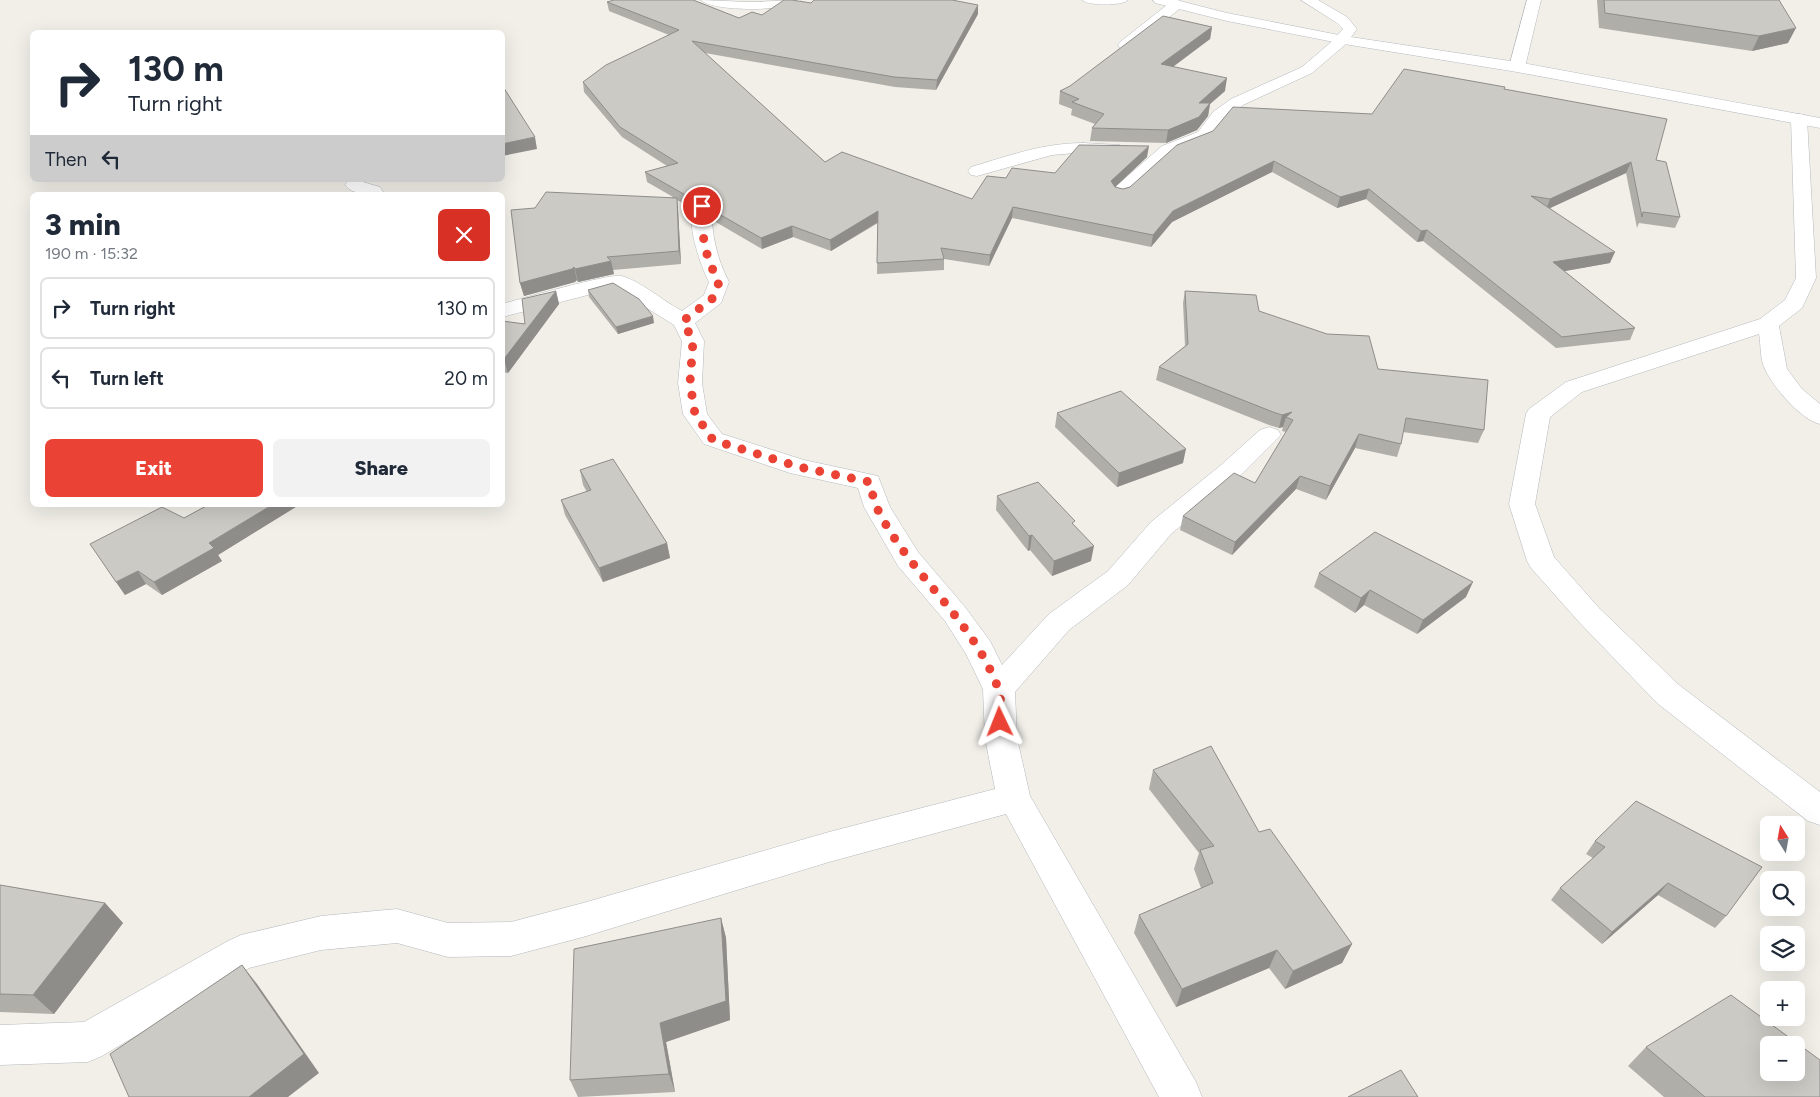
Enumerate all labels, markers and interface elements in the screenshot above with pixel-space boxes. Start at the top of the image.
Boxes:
text: 130 m [128,48,224,90]
icon: right [45,50,110,115]
text: Turn right [128,90,223,117]
icon: left [97,145,125,173]
text: Then [45,148,87,171]
pin [681,185,723,227]
icon: arrive [688,192,716,220]
text: 3 min [45,206,121,243]
button: close [438,209,490,261]
text: 190 m · 15:32 [45,244,138,263]
icon: right [47,294,75,322]
text: Turn right [90,297,176,320]
text: 130 m [437,297,488,320]
icon: left [47,364,75,392]
text: Turn left [90,367,164,390]
text: 20 m [444,367,488,390]
button: Exit [45,439,263,497]
button: Share [273,439,490,497]
position arrow [973,695,1025,747]
north arrow [1760,816,1805,861]
map controls [1760,816,1805,1081]
button: search [1760,871,1805,916]
button: layers [1760,926,1805,971]
button: + [1760,981,1805,1026]
button: − [1760,1036,1805,1081]

